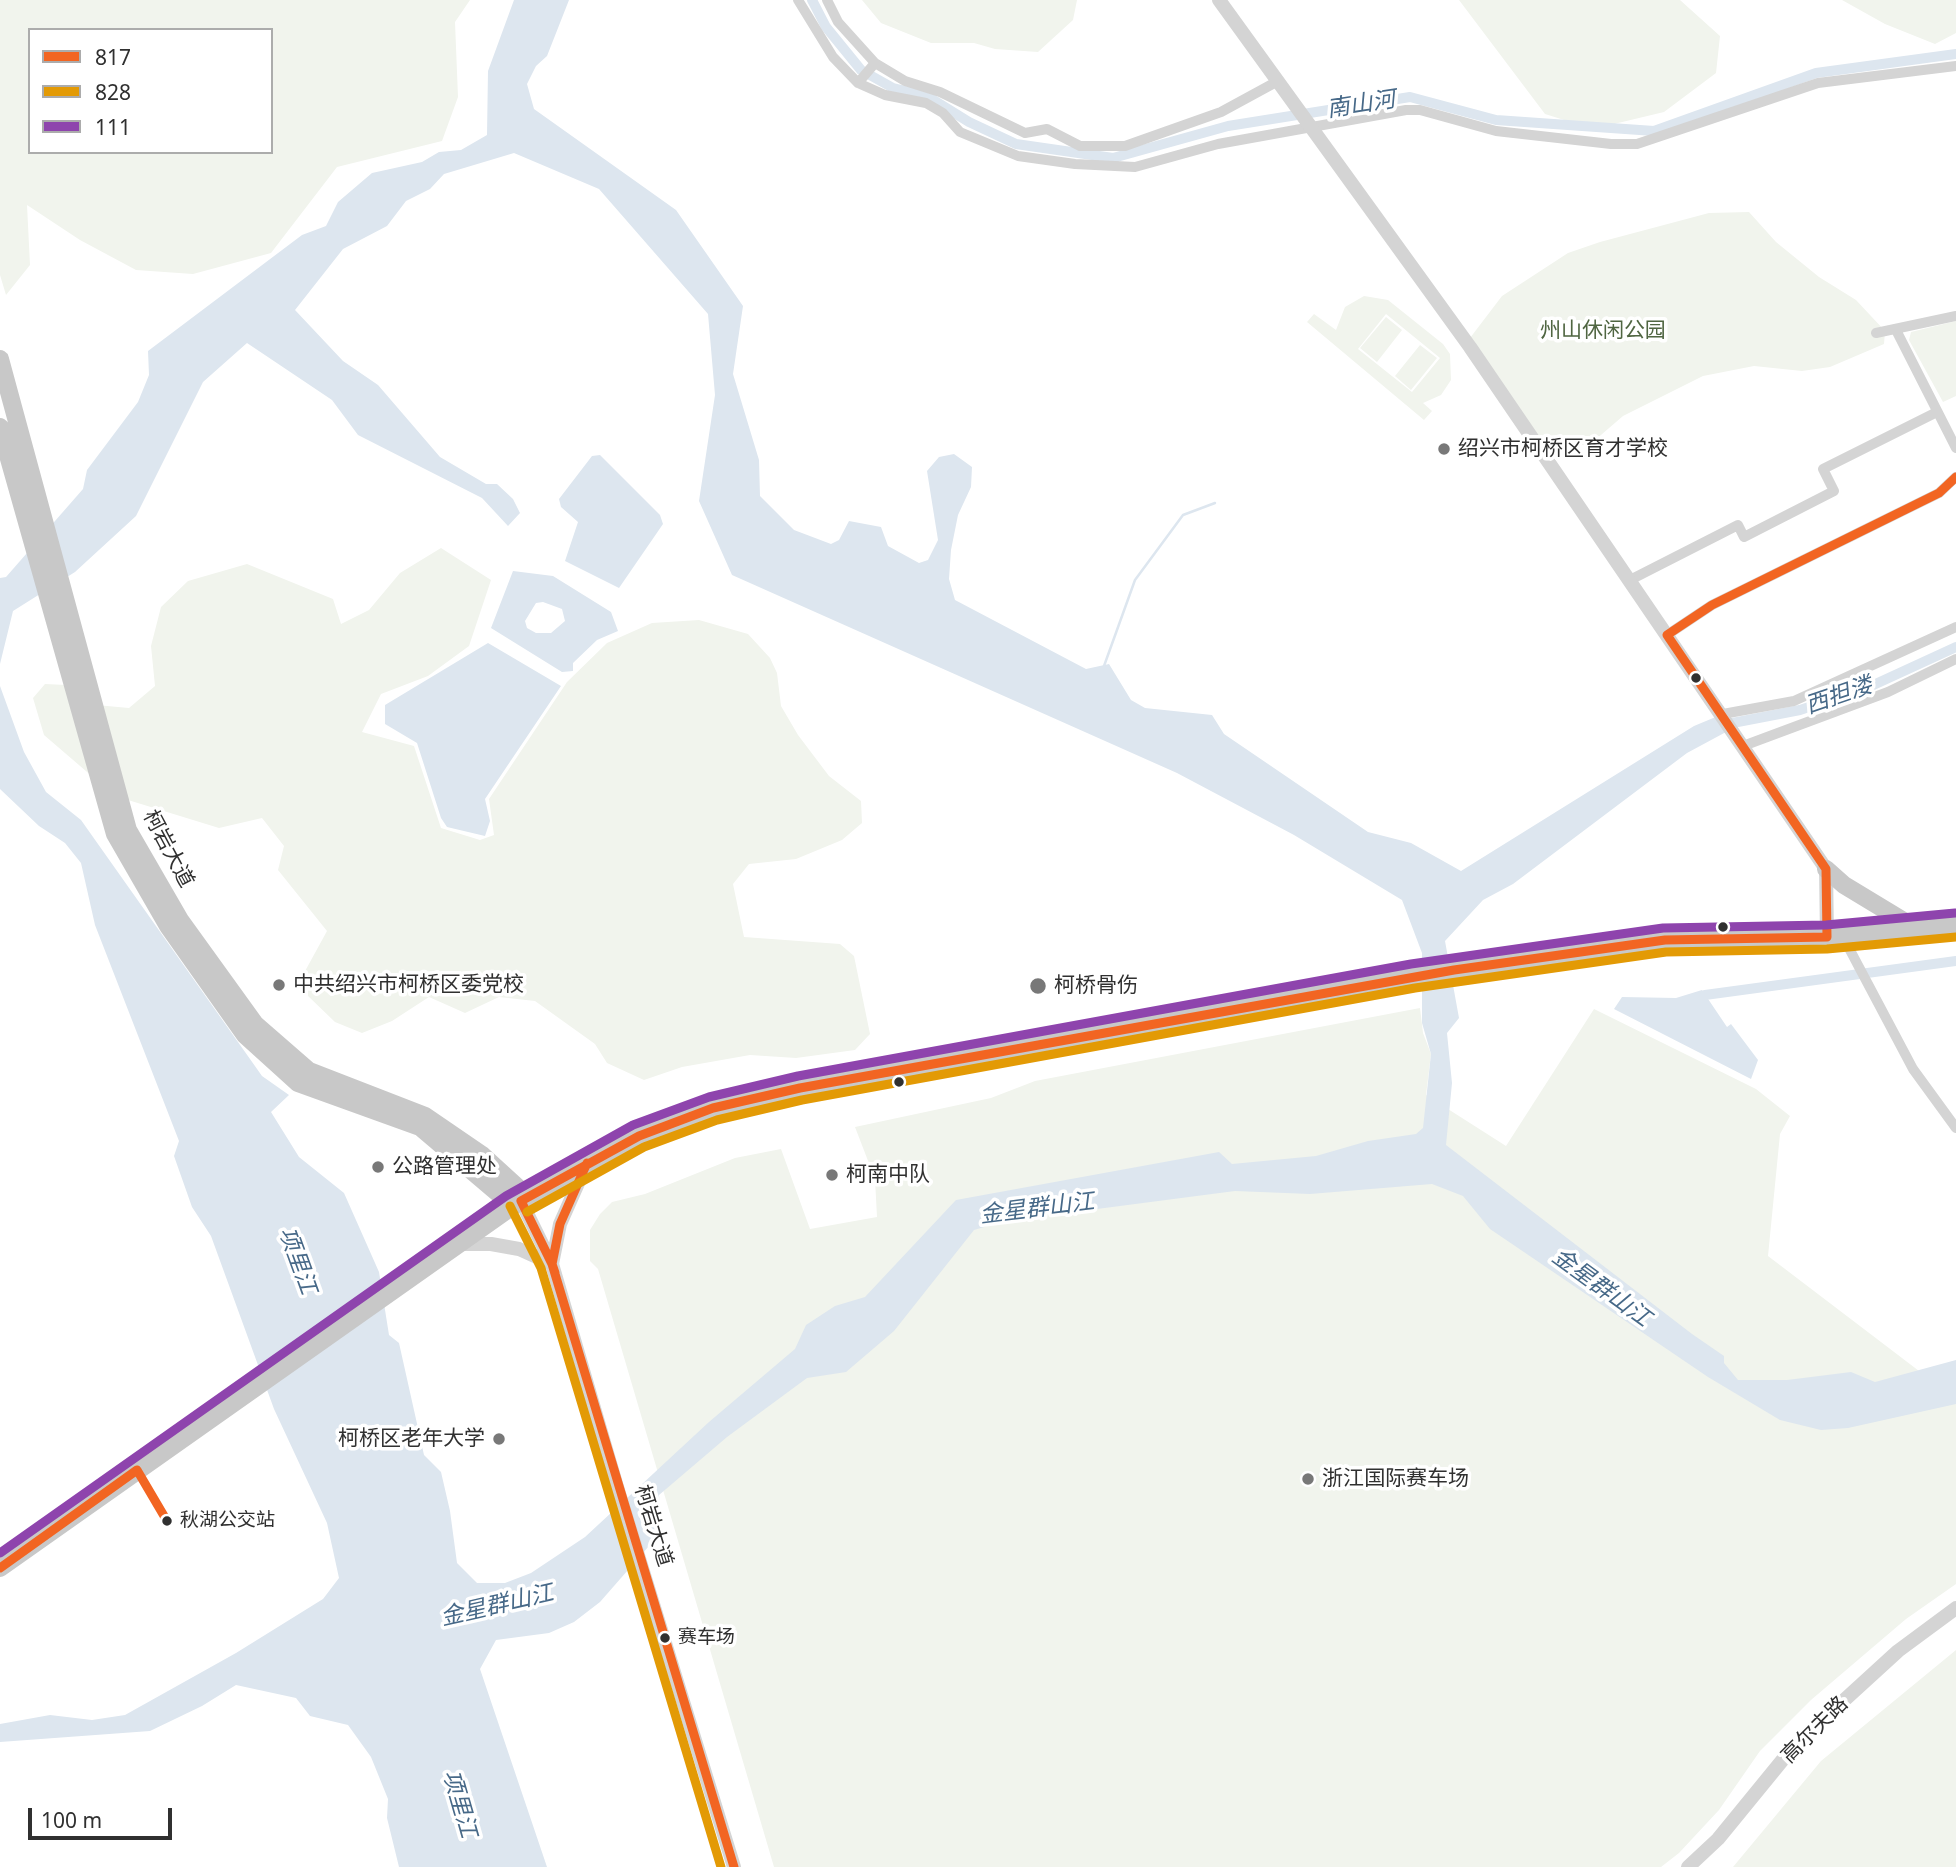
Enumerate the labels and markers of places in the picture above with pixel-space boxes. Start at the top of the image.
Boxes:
place label: 绍兴市柯桥区育才学校 [1458,436,1668,462]
marker: 绍兴市柯桥区育才学校 [1436,441,1452,457]
unlabelled marker [1689,671,1703,685]
unlabelled marker [1716,920,1730,934]
place label: 中共绍兴市柯桥区委党校 [293,972,524,998]
place label: 柯桥骨伤 [1054,973,1138,999]
marker: 柯桥骨伤 [1028,976,1048,996]
marker: 中共绍兴市柯桥区委党校 [271,977,287,993]
unlabelled marker [892,1075,906,1089]
place label: 公路管理处 [392,1154,497,1180]
marker: 公路管理处 [370,1159,386,1175]
place label: 柯南中队 [846,1162,930,1188]
marker: 柯南中队 [824,1167,840,1183]
place label: 柯桥区老年大学 [338,1426,485,1452]
marker: 柯桥区老年大学 [491,1431,507,1447]
place label: 浙江国际赛车场 [1322,1466,1469,1492]
marker: 浙江国际赛车场 [1300,1471,1316,1487]
place label: 秋湖公交站 [180,1510,275,1532]
marker: 秋湖公交站 [160,1514,174,1528]
place label: 赛车场 [678,1627,735,1649]
marker: 赛车场 [658,1631,672,1645]

